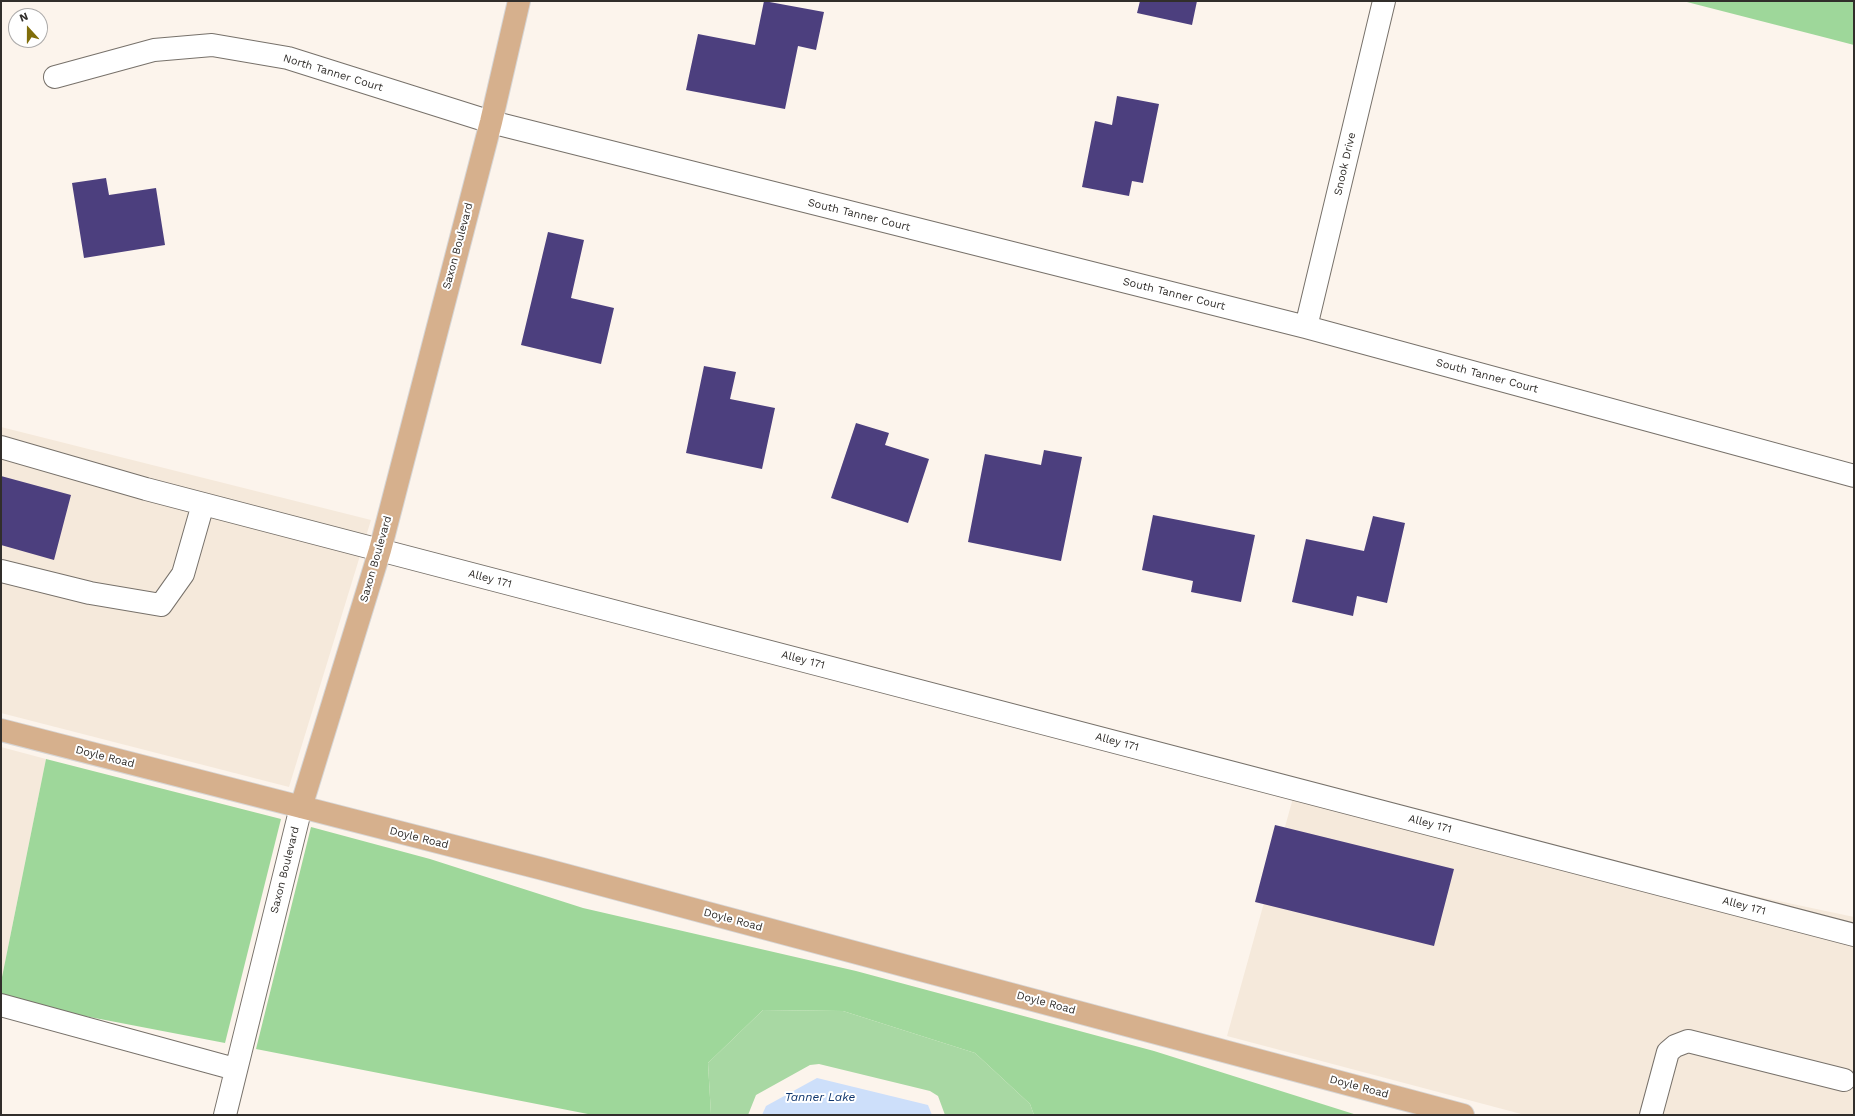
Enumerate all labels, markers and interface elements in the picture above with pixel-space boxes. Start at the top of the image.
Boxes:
north arrow [8,8,48,48]
text: N [18,10,30,25]
street label: North Tanner Court [282,52,384,94]
street label: Snook Drive [1331,131,1359,197]
street label: South Tanner Court [806,196,912,234]
street label: Saxon Boulevard [440,201,476,291]
street label: South Tanner Court [1121,275,1227,313]
street label: South Tanner Court [1434,356,1540,396]
street label: Saxon Boulevard [357,514,395,604]
street label: Alley 171 [467,567,513,591]
street label: Alley 171 [780,648,826,672]
street label: Alley 171 [1094,730,1140,754]
street label: Doyle Road [74,743,136,771]
street label: Alley 171 [1407,812,1453,836]
street label: Doyle Road [388,824,450,852]
street label: Saxon Boulevard [268,825,302,915]
street label: Alley 171 [1721,894,1767,918]
street label: Doyle Road [702,906,764,934]
street label: Doyle Road [1015,989,1077,1017]
street label: Doyle Road [1328,1073,1390,1101]
water label: Tanner Lake [785,1090,855,1104]

